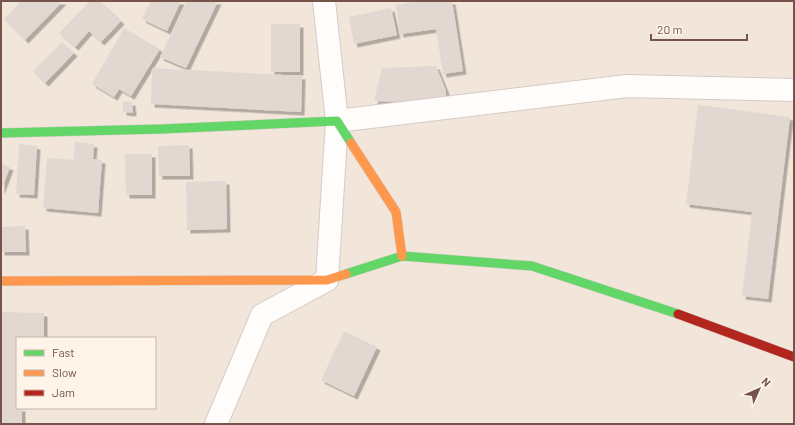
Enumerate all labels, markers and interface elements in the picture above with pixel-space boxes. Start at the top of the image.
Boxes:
scale bar [651,16,747,42]
text: 20 m [657,22,683,36]
legend [16,337,156,409]
text: Fast [52,345,75,359]
text: Slow [52,365,77,379]
north arrow [739,369,779,409]
text: N [759,374,774,389]
text: Jam [52,385,75,399]

